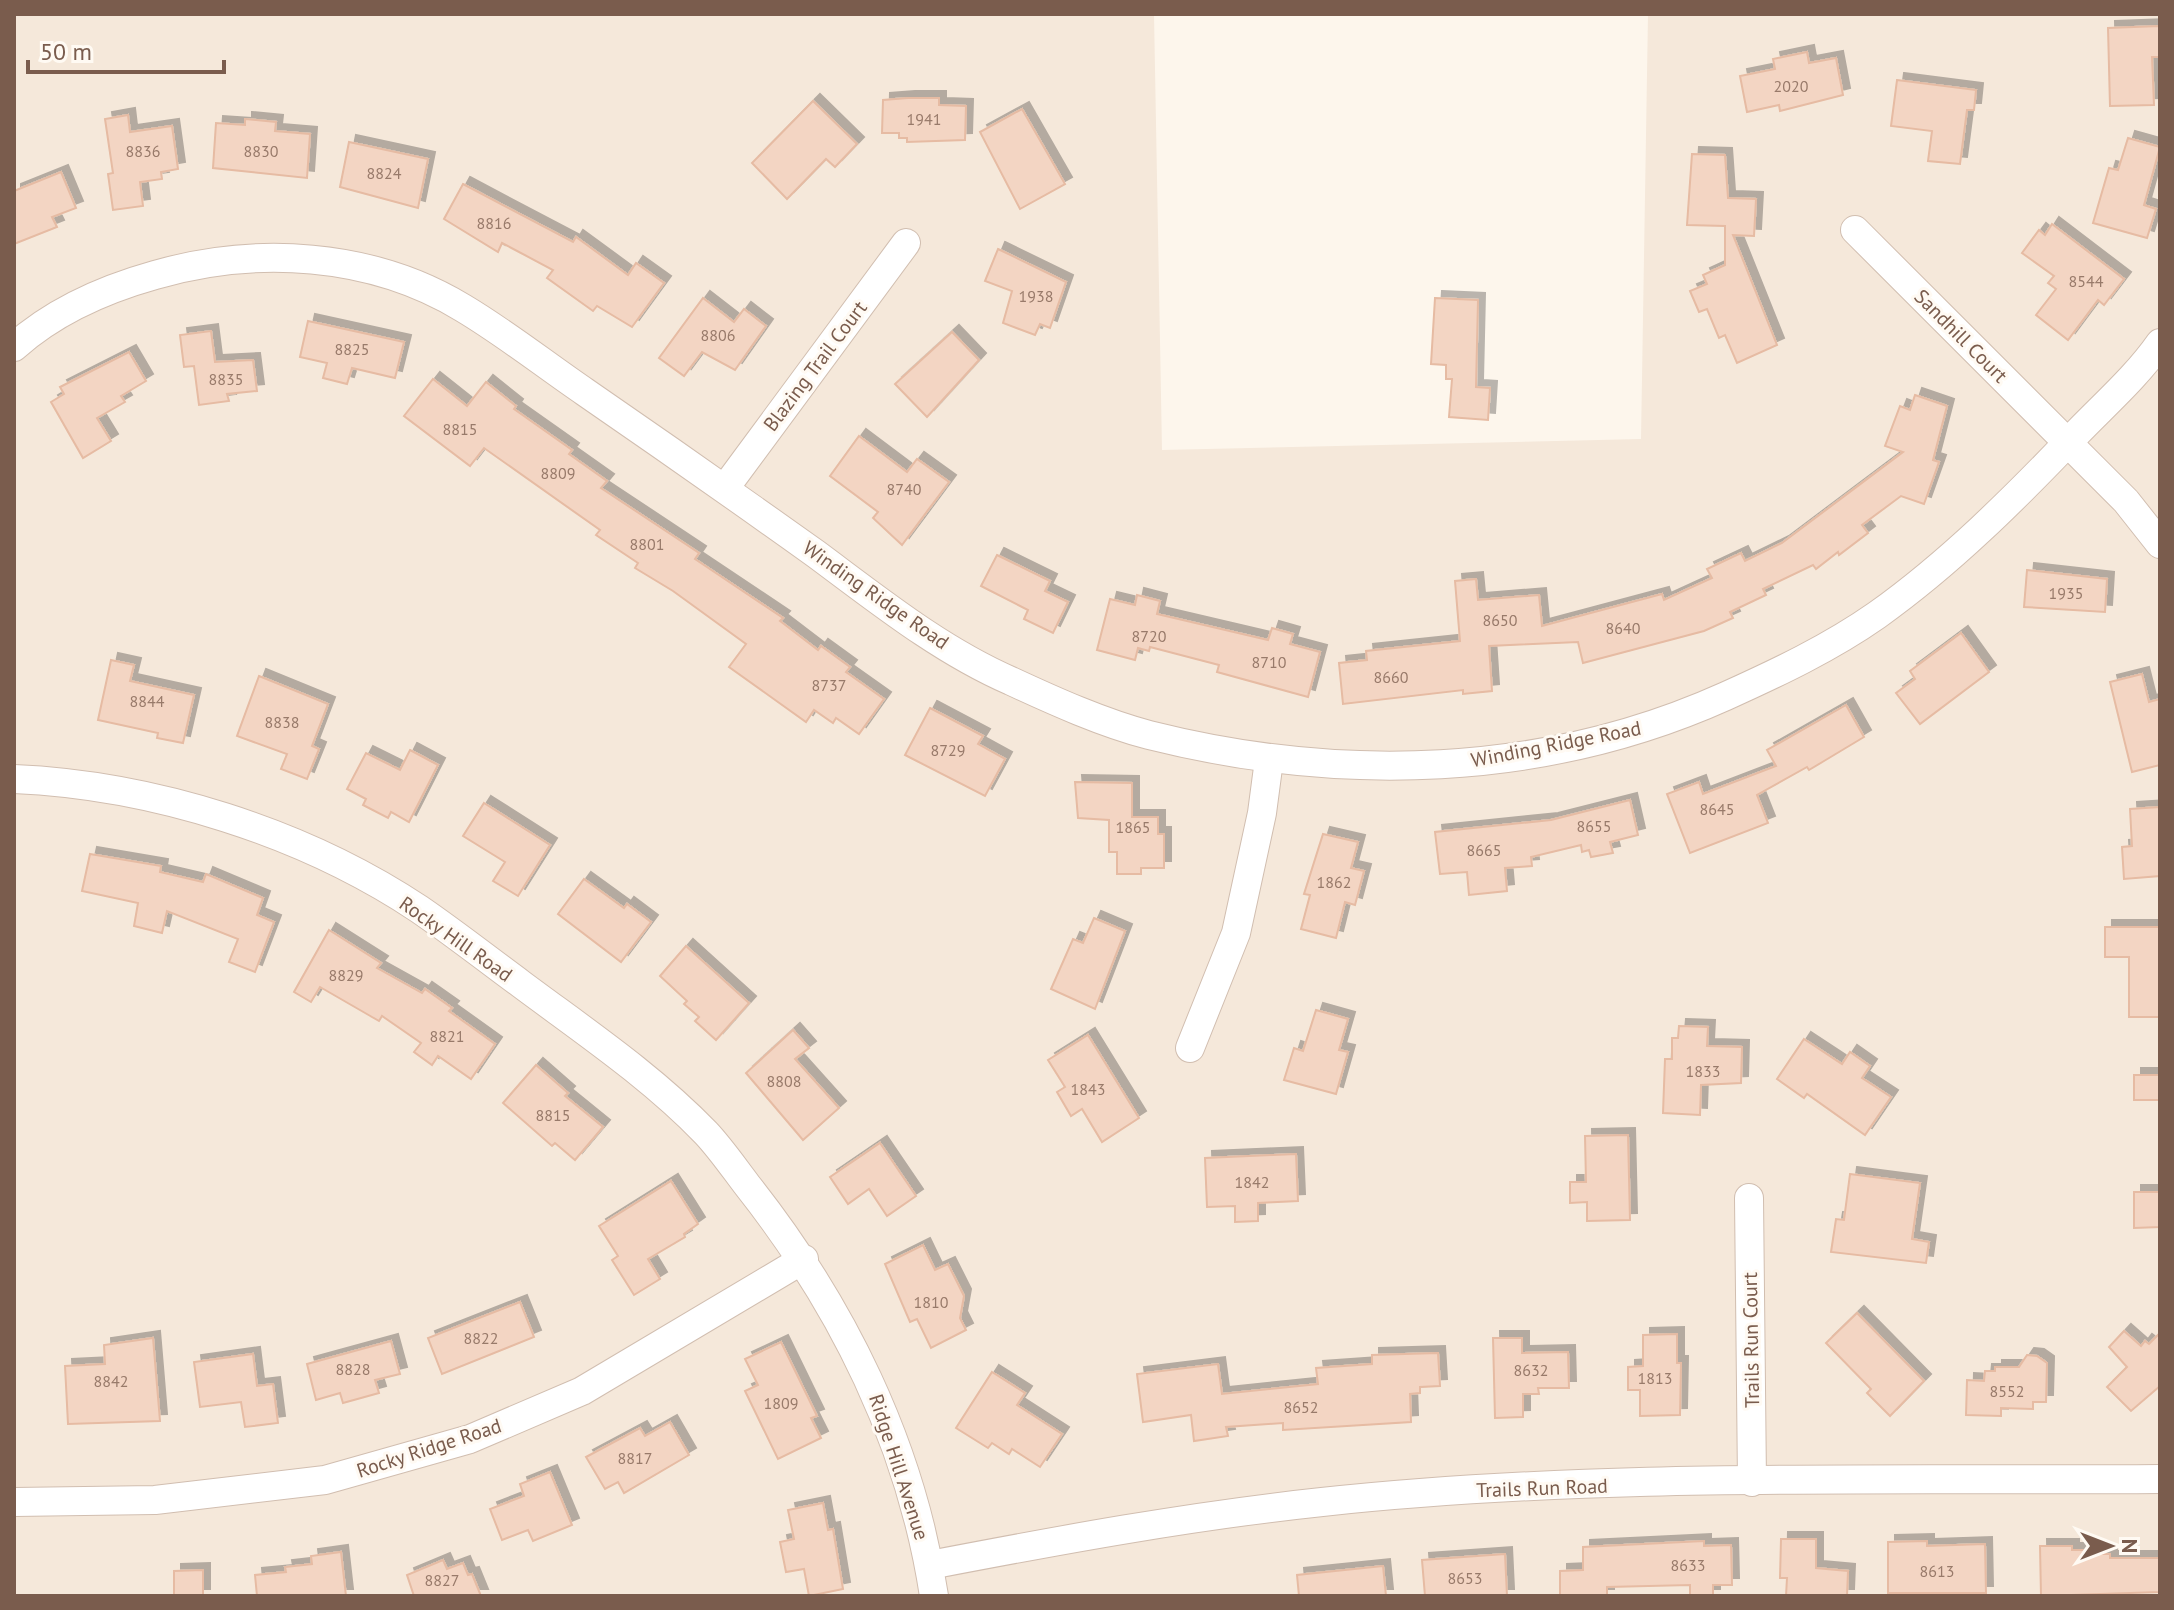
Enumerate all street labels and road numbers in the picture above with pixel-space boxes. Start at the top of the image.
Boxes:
street label: Sandhill Court [1909,284,2013,388]
street label: Blazing Trail Court [757,295,873,436]
street label: Winding Ridge Road [798,535,954,655]
street label: Winding Ridge Road [1469,715,1643,773]
street label: Rocky Hill Road [394,890,518,988]
street label: Trails Run Court [1737,1272,1765,1408]
street label: Ridge Hill Avenue [863,1391,935,1543]
street label: Rocky Ridge Road [353,1412,505,1484]
street label: Trails Run Road [1476,1473,1608,1503]

